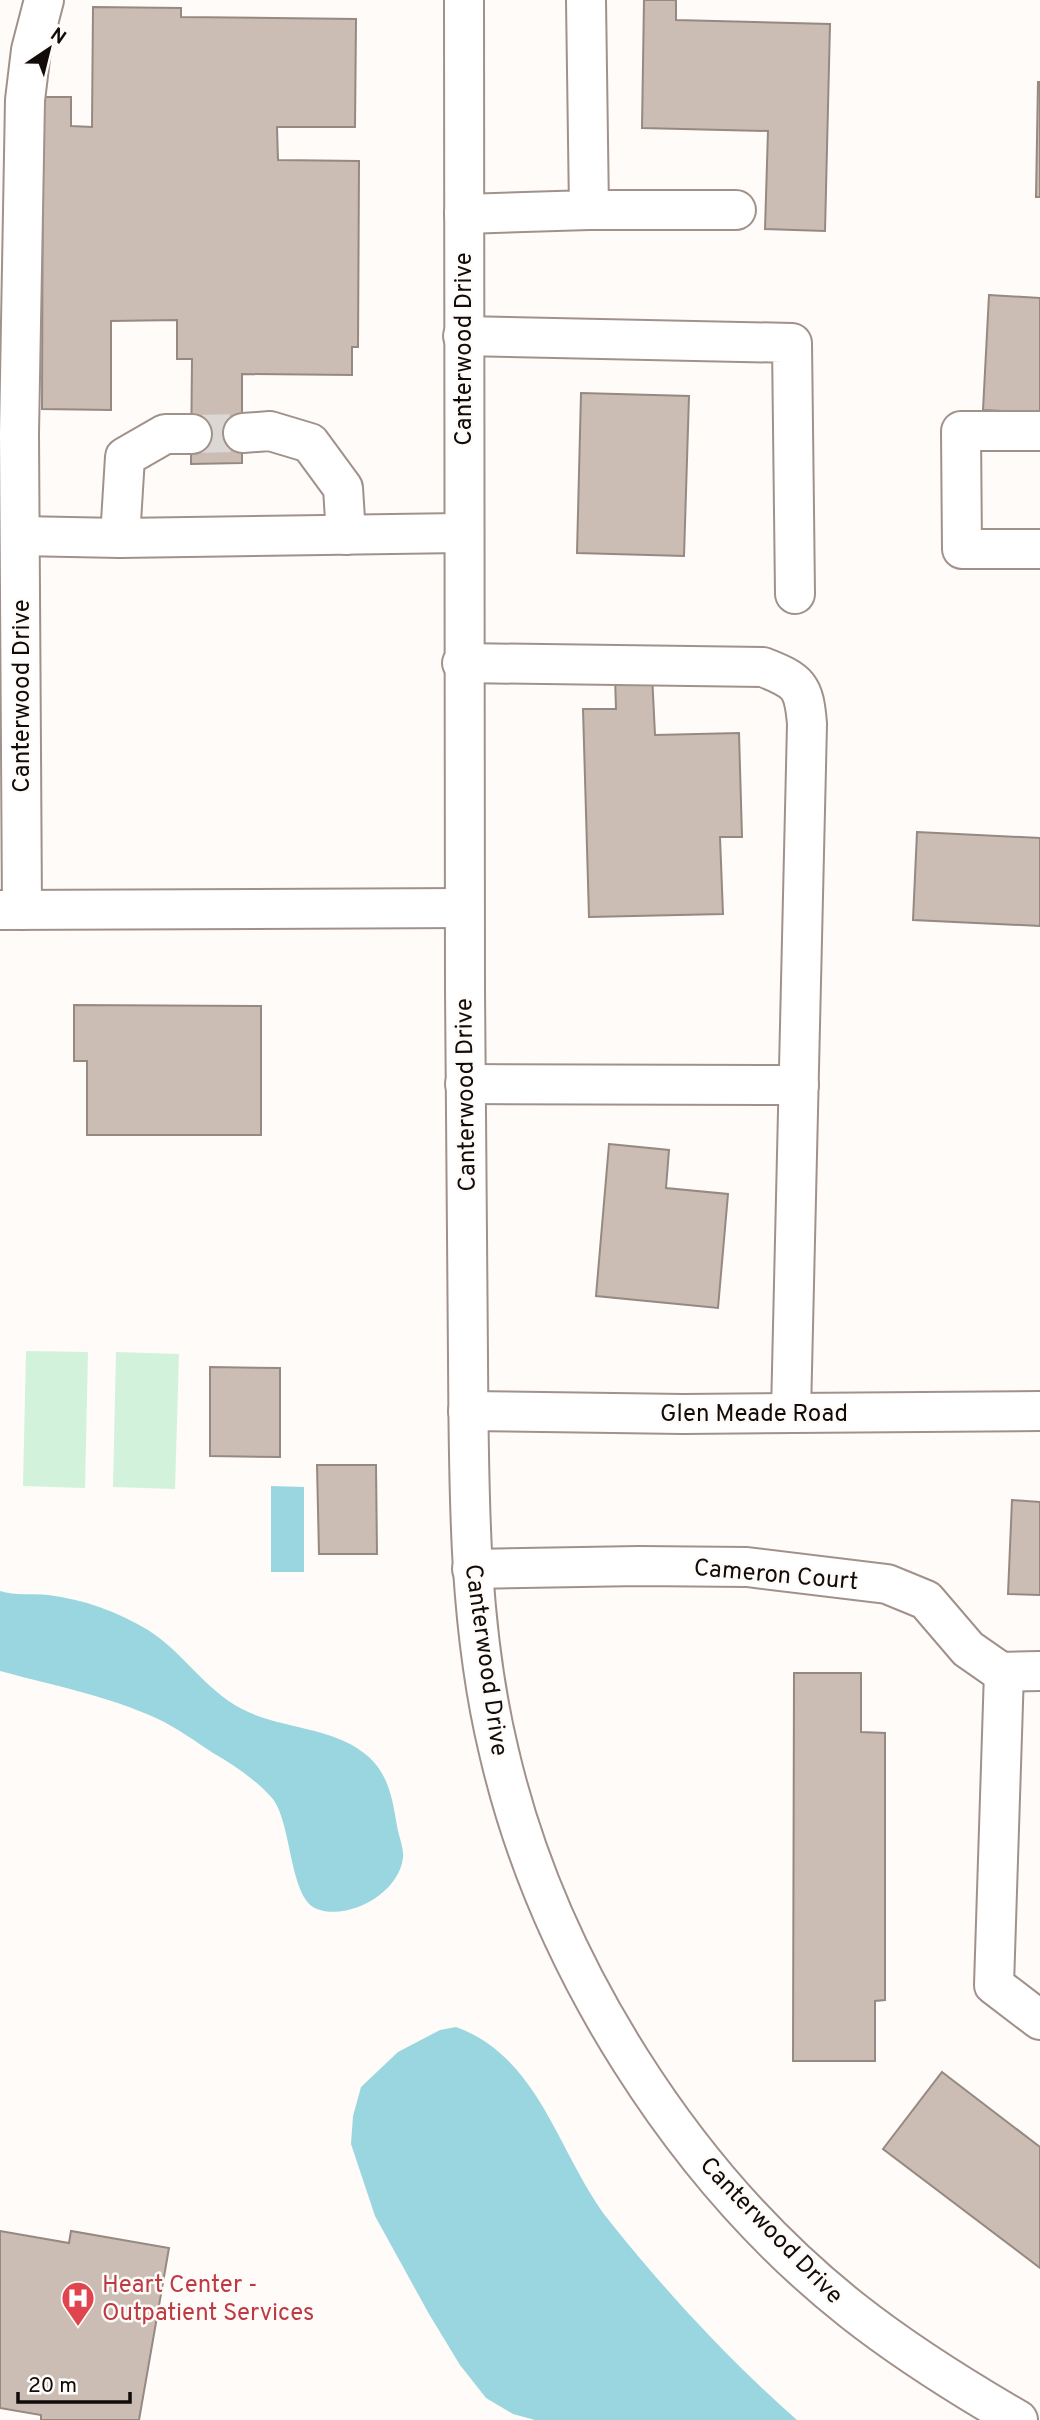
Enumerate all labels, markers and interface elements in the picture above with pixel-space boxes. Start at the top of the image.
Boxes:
north arrow [14,14,84,84]
text: N [45,23,70,50]
street label: Canterwood Drive [450,252,480,446]
street label: Canterwood Drive [8,599,38,793]
street label: Canterwood Drive [450,998,484,1192]
street label: Glen Meade Road [660,1400,848,1430]
street label: Cameron Court [692,1554,859,1598]
street label: Canterwood Drive [457,1562,513,1758]
street label: Canterwood Drive [693,2151,849,2311]
place label: Heart Center - Outpatient Services [102,2271,314,2329]
hospital icon: Heart Center - Outpatient Services [59,2279,97,2328]
scale bar [18,2360,130,2404]
text: 20 m [28,2373,77,2400]

